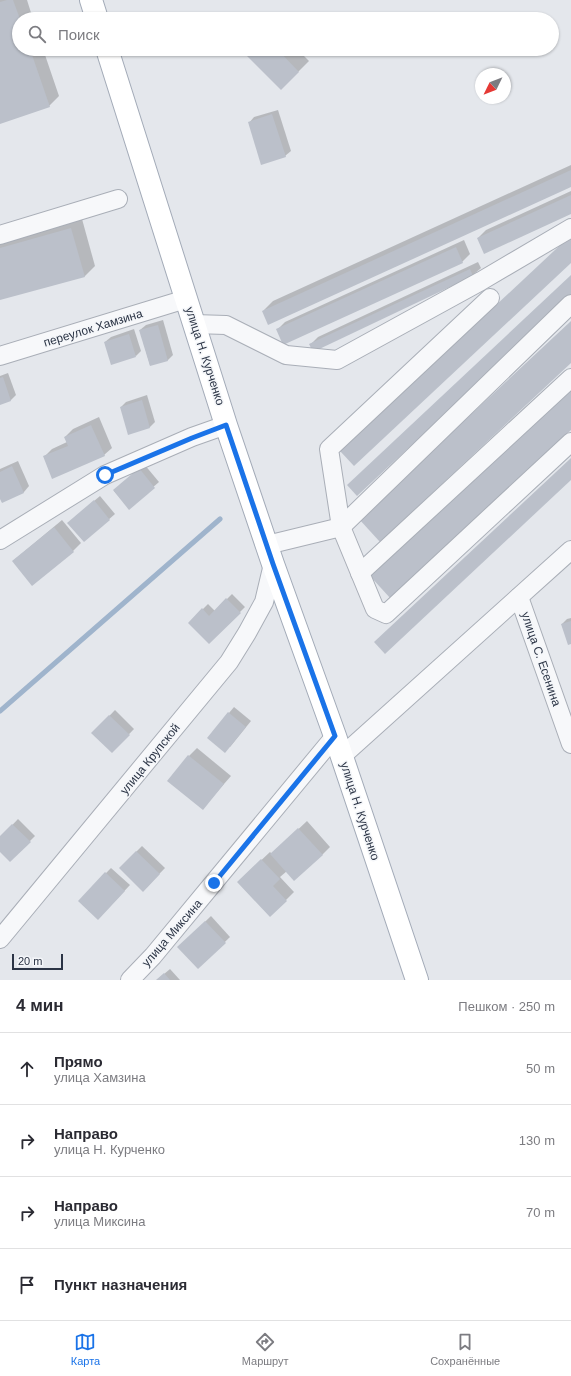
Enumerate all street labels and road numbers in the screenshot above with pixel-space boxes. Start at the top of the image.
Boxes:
street label: улица Н. Курченко [182,305,228,407]
street label: переулок Хамзина [42,306,145,350]
street label: улица С. Есенина [518,610,564,708]
street label: улица Крупской [117,721,183,797]
street label: улица Н. Курченко [337,760,383,862]
street label: улица Миксина [139,896,205,969]

